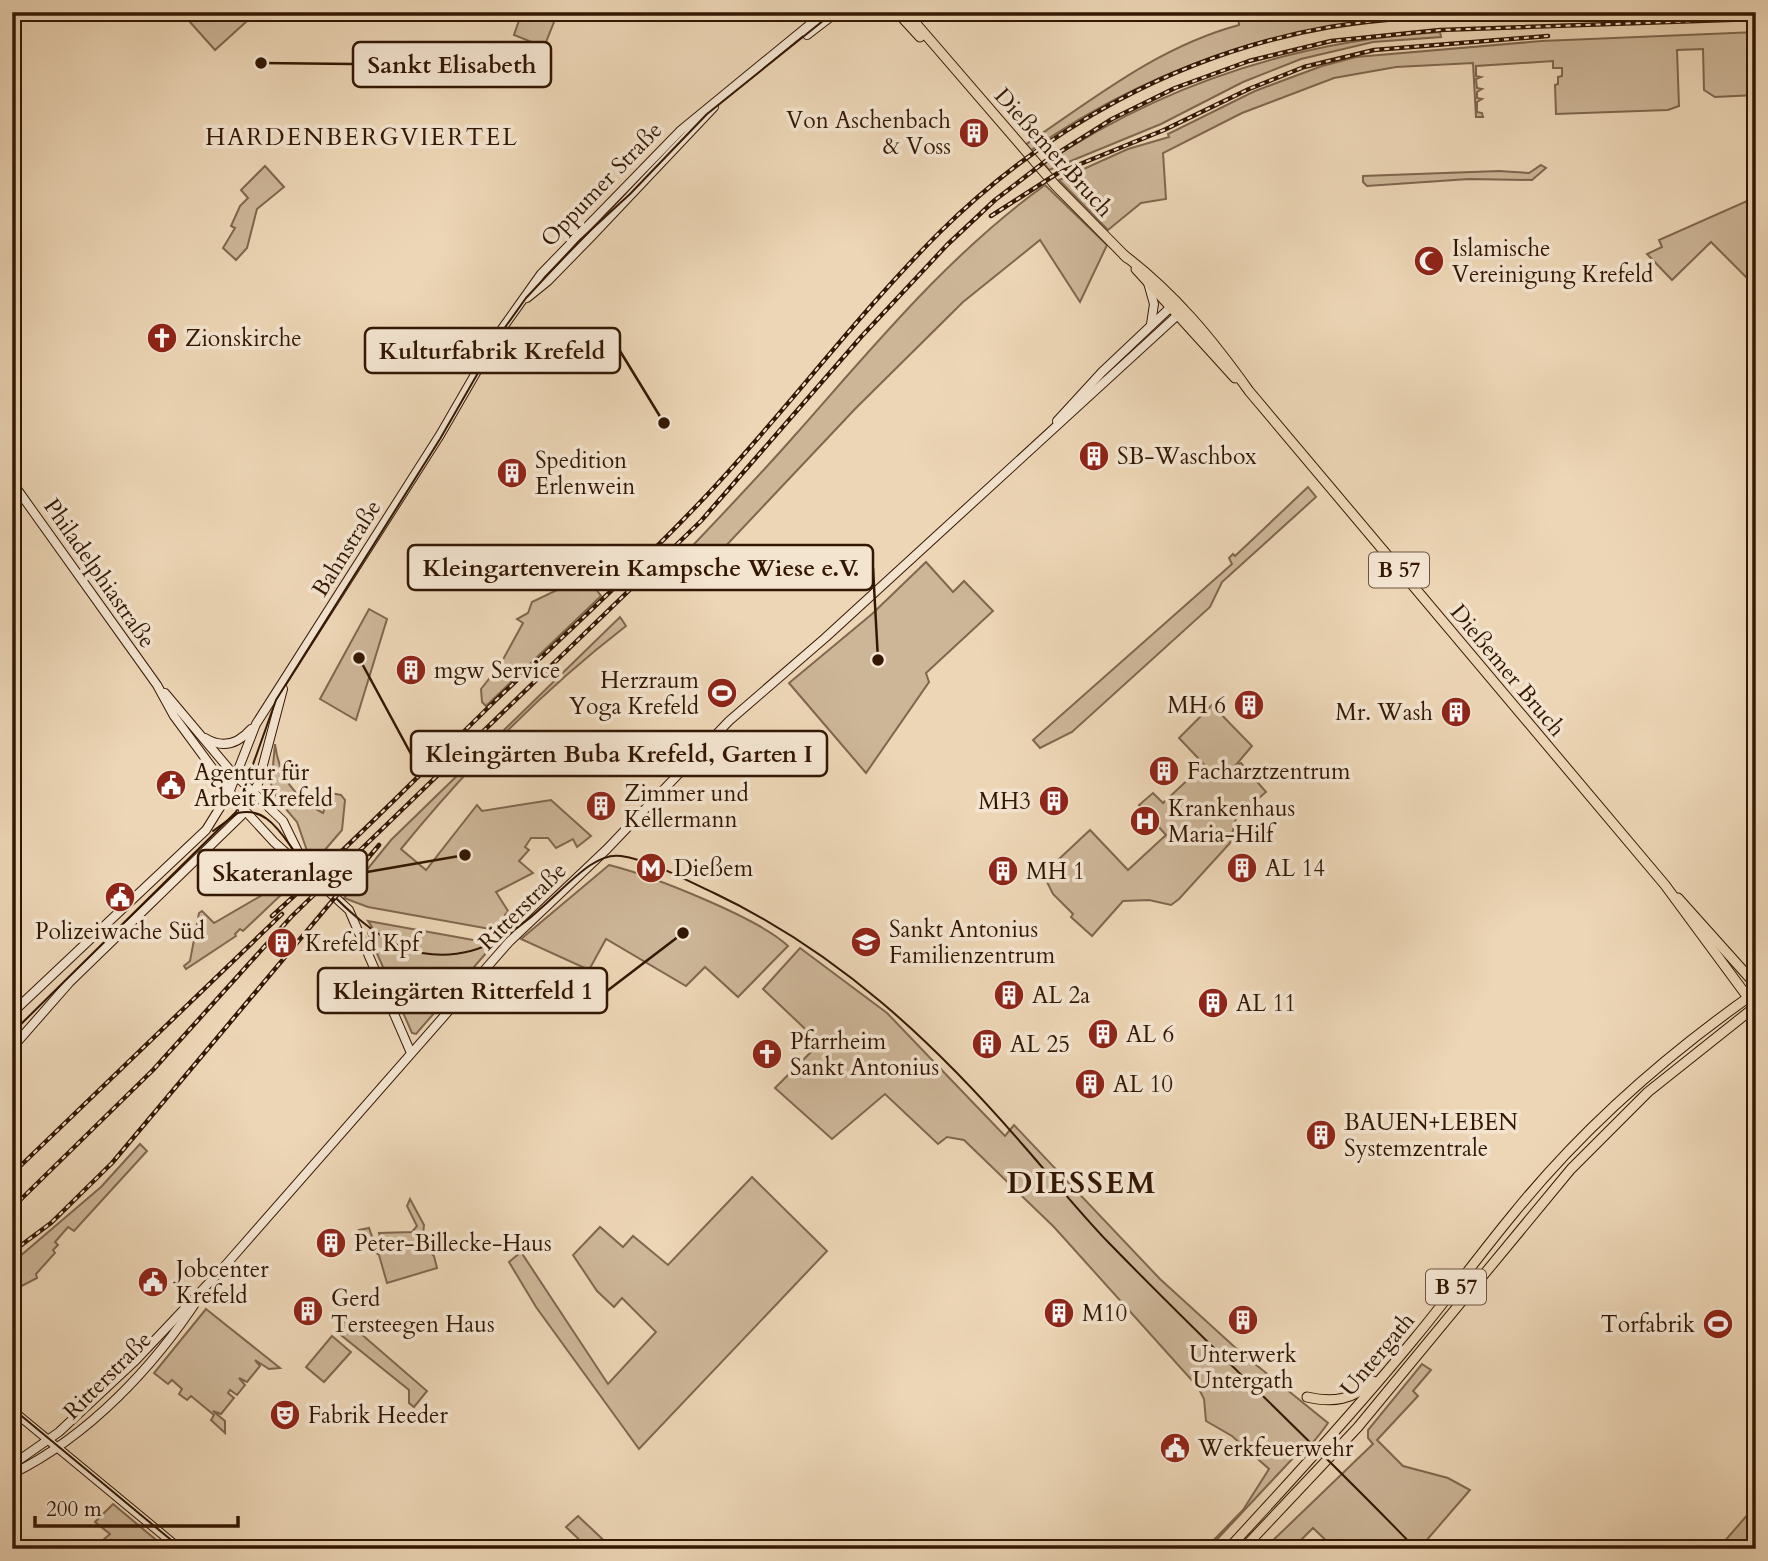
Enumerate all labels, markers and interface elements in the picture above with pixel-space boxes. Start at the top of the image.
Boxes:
callout: Sankt Elisabeth [353,42,551,87]
text: Sankt Elisabeth [367,49,537,82]
street label: Dießemer Bruch [987,81,1120,224]
place label: Von Aschenbach & Voss [786,105,951,162]
street label: Oppumer Straße [534,115,669,254]
building icon: Von Aschenbach & Voss [957,116,991,150]
district label: HARDENBERGVIERTEL [205,121,519,154]
place label: Islamische Vereinigung Krefeld [1452,233,1654,290]
mosque icon: Islamische Vereinigung Krefeld [1412,244,1446,278]
church icon: Zionskirche [145,321,179,355]
place label: Zionskirche [185,323,302,354]
callout: Kulturfabrik Krefeld [365,328,620,373]
text: Kulturfabrik Krefeld [379,335,606,368]
building icon: SB-Waschbox [1077,439,1111,473]
place label: SB-Waschbox [1117,441,1257,472]
place label: Spedition Erlenwein [535,445,635,502]
building icon: Spedition Erlenwein [495,456,529,490]
street label: Philadelphiastraße [36,492,163,654]
street label: Bahnstraße [304,494,388,603]
callout: Kleingartenverein Kampsche Wiese e.V. [408,545,873,590]
text: Kleingartenverein Kampsche Wiese e.V. [422,552,860,585]
road number: B 57 [1369,552,1429,588]
street label: Dießemer Bruch [1443,598,1572,743]
building icon: mgw Service [394,653,428,687]
place label: mgw Service [434,655,560,686]
place label: Herzraum Yoga Krefeld [569,665,700,722]
sports icon: Herzraum Yoga Krefeld [705,676,739,710]
building icon: MH 6 [1232,688,1266,722]
place label: MH 6 [1167,690,1226,721]
building icon: Mr. Wash [1439,695,1473,729]
place label: Mr. Wash [1335,697,1433,728]
callout: Kleingärten Buba Krefeld, Garten I [411,731,827,776]
text: Kleingärten Buba Krefeld, Garten I [425,738,813,771]
building icon: Facharztzentrum [1147,754,1181,788]
place label: Facharztzentrum [1187,756,1351,787]
place label: Agentur für Arbeit Krefeld [194,757,334,814]
public building icon: Agentur für Arbeit Krefeld [154,768,188,802]
place label: Zimmer und Kellermann [624,778,749,835]
building icon: MH3 [1037,784,1071,818]
place label: MH3 [978,786,1031,817]
building icon: Zimmer und Kellermann [584,789,618,823]
place label: Krankenhaus Maria-Hilf [1168,793,1295,850]
hospital icon: Krankenhaus Maria-Hilf [1128,804,1162,838]
callout: Skateranlage [198,850,367,895]
metro station icon: Dießem [634,851,668,885]
building icon: AL 14 [1225,851,1259,885]
place label: Dießem [674,853,754,884]
place label: AL 14 [1265,853,1325,884]
building icon: MH 1 [986,854,1020,888]
street label: Ritterstraße [471,855,573,957]
place label: MH 1 [1026,856,1085,887]
text: Skateranlage [213,857,353,890]
public building icon: Polizeiwache Süd [103,880,137,914]
place label: Sankt Antonius Familienzentrum [889,914,1056,971]
place label: Polizeiwache Süd [35,916,206,947]
school or university icon: Sankt Antonius Familienzentrum [849,925,883,959]
building icon: Krefeld Kpf [265,926,299,960]
place label: Krefeld Kpf [305,928,423,959]
callout: Kleingärten Ritterfeld 1 [318,968,607,1013]
text: Kleingärten Ritterfeld 1 [333,975,593,1008]
building icon: AL 2a [992,978,1026,1012]
place label: AL 2a [1032,980,1090,1011]
building icon: AL 11 [1196,986,1230,1020]
place label: AL 11 [1236,988,1296,1019]
building icon: AL 6 [1086,1017,1120,1051]
place label: AL 6 [1126,1019,1174,1050]
place label: Pfarrheim Sankt Antonius [790,1026,939,1083]
building icon: AL 25 [970,1027,1004,1061]
place label: AL 25 [1010,1029,1070,1060]
church icon: Pfarrheim Sankt Antonius [750,1037,784,1071]
building icon: AL 10 [1073,1067,1107,1101]
place label: AL 10 [1113,1069,1173,1100]
place label: BAUEN+LEBEN Systemzentrale [1344,1107,1518,1164]
building icon: BAUEN+LEBEN Systemzentrale [1304,1118,1338,1152]
district label: DIESSEM [1007,1163,1157,1204]
building icon: Peter-Billecke-Haus [314,1226,348,1260]
place label: Peter-Billecke-Haus [354,1228,552,1259]
place label: Jobcenter Krefeld [173,1254,269,1311]
public building icon: Jobcenter Krefeld [136,1265,170,1299]
road number: B 57 [1426,1270,1486,1304]
place label: Gerd Tersteegen Haus [331,1283,495,1340]
building icon: Gerd Tersteegen Haus [291,1294,325,1328]
building icon: M10 [1042,1296,1076,1330]
place label: M10 [1082,1298,1127,1329]
building icon: Unterwerk Untergath [1226,1303,1260,1337]
street label: Untergath [1333,1306,1422,1403]
sports icon: Torfabrik [1701,1307,1735,1341]
place label: Torfabrik [1601,1309,1696,1340]
street label: Ritterstraße [56,1324,158,1426]
place label: Unterwerk Untergath [1189,1339,1297,1396]
theatre icon: Fabrik Heeder [268,1398,302,1432]
place label: Fabrik Heeder [308,1400,449,1431]
public building icon: Werkfeuerwehr [1158,1431,1192,1465]
place label: Werkfeuerwehr [1197,1433,1354,1464]
scale bar [35,1484,238,1528]
text: 200 m [46,1495,102,1524]

